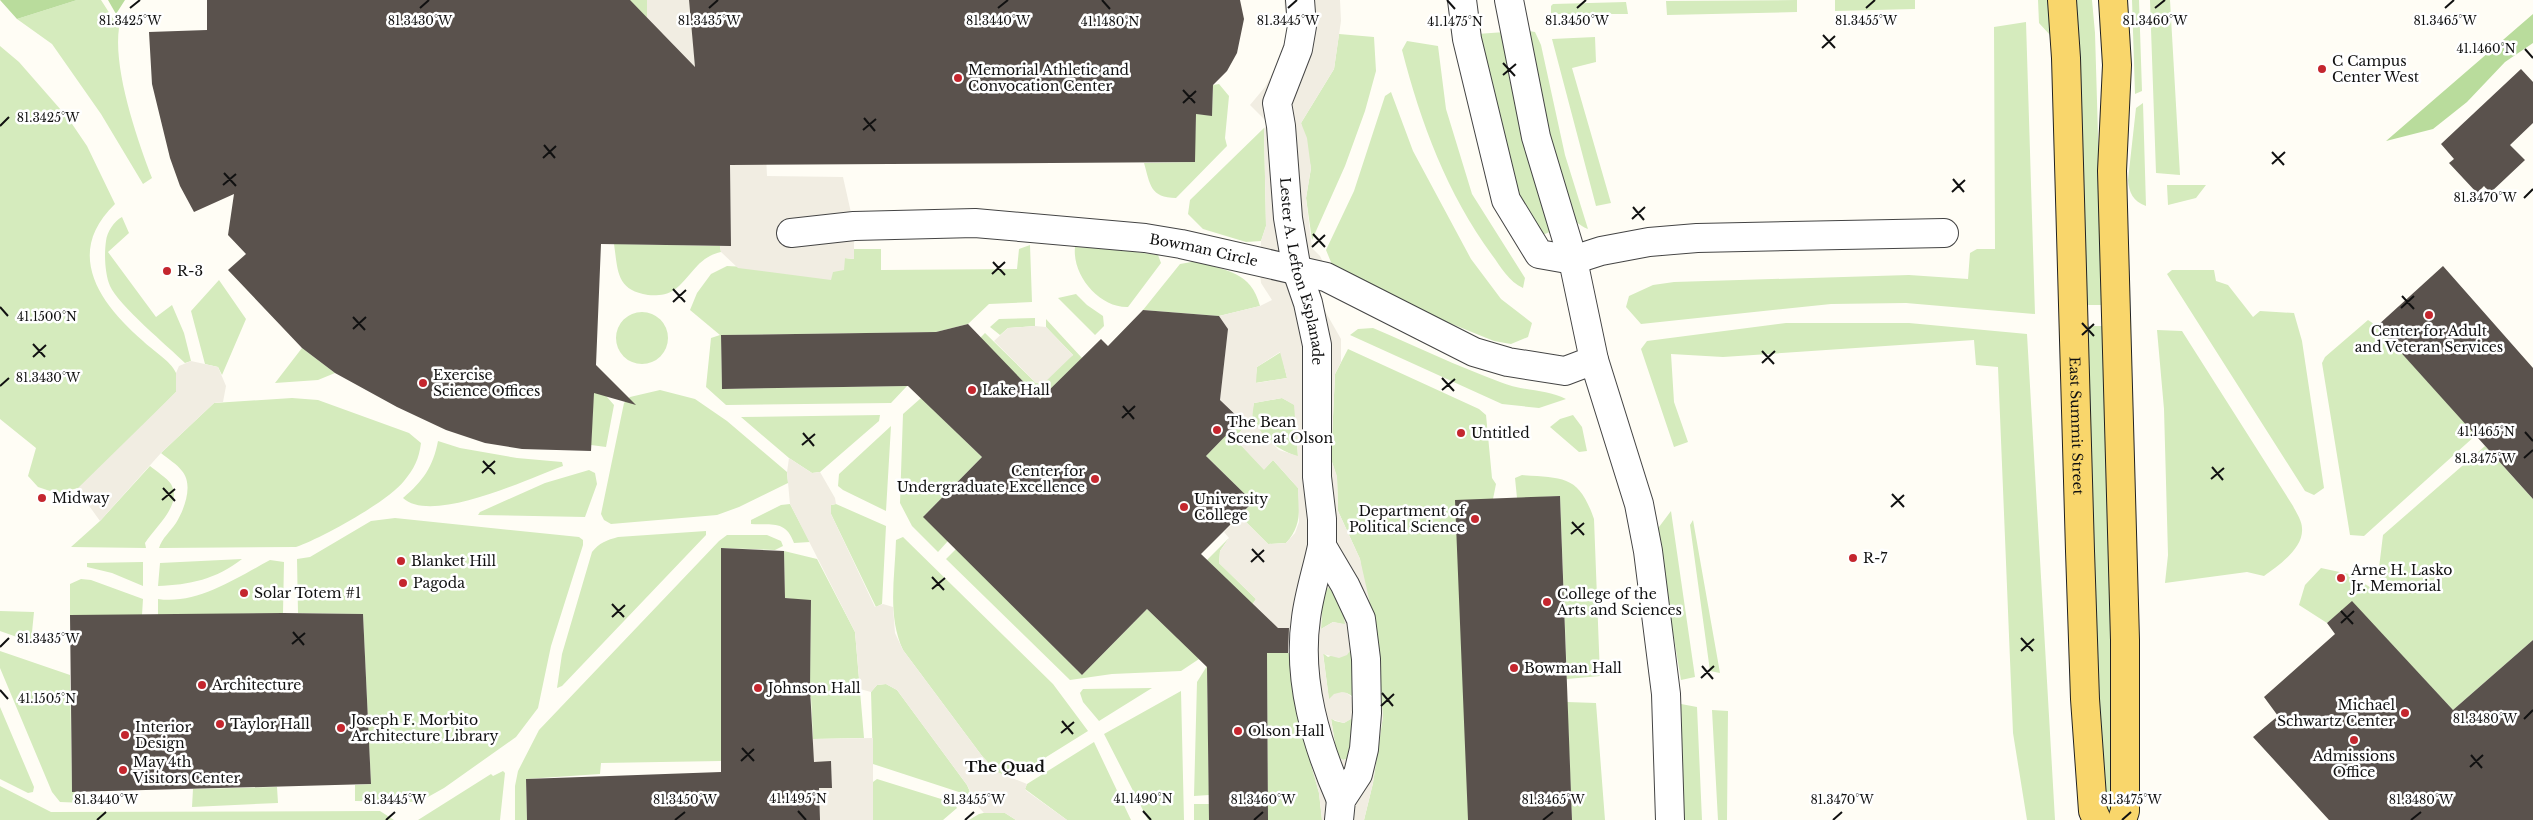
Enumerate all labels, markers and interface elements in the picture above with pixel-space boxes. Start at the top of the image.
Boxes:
text: 81.3425°W [99,13,162,28]
text: 81.3430°W [388,13,453,28]
text: 81.3435°W [678,13,741,28]
text: 81.3440°W [966,13,1031,28]
text: 81.3445°W [1257,13,1320,28]
text: 81.3450°W [1545,13,1610,28]
text: 81.3455°W [1835,13,1898,28]
text: 81.3460°W [2123,13,2188,28]
text: 81.3465°W [2413,13,2477,28]
text: 41.1480°N [1081,14,1140,29]
text: 41.1475°N [1427,14,1483,29]
text: 41.1460°N [2456,41,2516,56]
place label: C Campus Center West [2332,52,2420,86]
place label: Memorial Athletic and Convocation Center [968,61,1130,95]
marker: C Campus Center West [2316,63,2328,75]
marker: Memorial Athletic and Convocation Center [952,72,964,84]
text: 81.3425°W [17,110,80,125]
street label: Lester A. Lefton Esplanade [1276,177,1326,365]
text: 81.3470°W [2453,190,2517,205]
street label: Bowman Circle [1148,230,1260,270]
place label: R-3 [177,262,203,280]
marker: R-3 [161,265,173,277]
text: 41.1500°N [17,309,77,324]
marker: Center for Adult and Veteran Services [2423,309,2435,321]
place label: Center for Adult and Veteran Services [2355,322,2503,356]
street label: East Summit Street [2065,356,2087,496]
place label: Exercise Science Offices [433,366,540,400]
text: 81.3430°W [16,370,81,385]
marker: Exercise Science Offices [417,377,429,389]
place label: Lake Hall [982,381,1050,399]
marker: Lake Hall [966,384,978,396]
place label: The Bean Scene at Olson [1227,413,1333,447]
marker: The Bean Scene at Olson [1211,424,1223,436]
place label: Untitled [1471,424,1530,442]
text: 41.1465°N [2457,424,2515,439]
marker: Untitled [1455,427,1467,439]
text: 81.3475°W [2454,451,2516,466]
place label: Center for Undergraduate Excellence [897,462,1085,496]
marker: Center for Undergraduate Excellence [1089,473,1101,485]
place label: Midway [52,489,110,507]
place label: University College [1194,490,1268,524]
marker: Midway [36,492,48,504]
marker: University College [1178,501,1190,513]
place label: Department of Political Science [1349,502,1467,536]
marker: Department of Political Science [1469,513,1481,525]
place label: R-7 [1863,549,1888,567]
place label: Blanket Hill [411,552,496,570]
marker: R-7 [1847,552,1859,564]
marker: Blanket Hill [395,555,407,567]
place label: Arne H. Lasko Jr. Memorial [2349,561,2452,595]
marker: Arne H. Lasko Jr. Memorial [2335,572,2347,584]
place label: Pagoda [413,574,465,592]
marker: Pagoda [397,577,409,589]
place label: Solar Totem #1 [254,584,361,602]
place label: College of the Arts and Sciences [1556,585,1682,619]
marker: Solar Totem #1 [238,587,250,599]
marker: College of the Arts and Sciences [1541,596,1553,608]
text: 81.3435°W [17,631,80,646]
place label: Bowman Hall [1524,659,1622,677]
marker: Bowman Hall [1508,662,1520,674]
place label: Architecture [211,676,301,694]
marker: Architecture [196,679,208,691]
place label: Johnson Hall [766,679,861,697]
marker: Johnson Hall [752,682,764,694]
text: 41.1505°N [18,691,76,706]
place label: Michael Schwartz Center [2277,696,2395,730]
marker: Michael Schwartz Center [2399,707,2411,719]
place label: Joseph F. Morbito Architecture Library [349,711,499,745]
text: 81.3480°W [2453,711,2518,726]
place label: Taylor Hall [230,715,310,733]
place label: Interior Design [135,718,191,752]
marker: Taylor Hall [214,718,226,730]
marker: Joseph F. Morbito Architecture Library [335,722,347,734]
place label: Olson Hall [1248,722,1325,740]
marker: Olson Hall [1232,725,1244,737]
marker: Interior Design [119,729,131,741]
marker: Admissions Office [2348,734,2360,746]
place label: Admissions Office [2312,747,2395,781]
place label: May 4th Visitors Center [132,753,240,787]
district label: The Quad [965,757,1045,776]
marker: May 4th Visitors Center [117,764,129,776]
text: 41.1495°N [769,791,827,806]
text: 41.1490°N [1113,791,1173,806]
text: 81.3440°W [74,792,139,807]
text: 81.3445°W [364,792,427,807]
text: 81.3450°W [653,792,718,807]
text: 81.3455°W [943,792,1006,807]
text: 81.3460°W [1231,792,1296,807]
text: 81.3465°W [1521,792,1585,807]
text: 81.3470°W [1810,792,1874,807]
text: 81.3475°W [2100,792,2162,807]
text: 81.3480°W [2389,792,2454,807]

